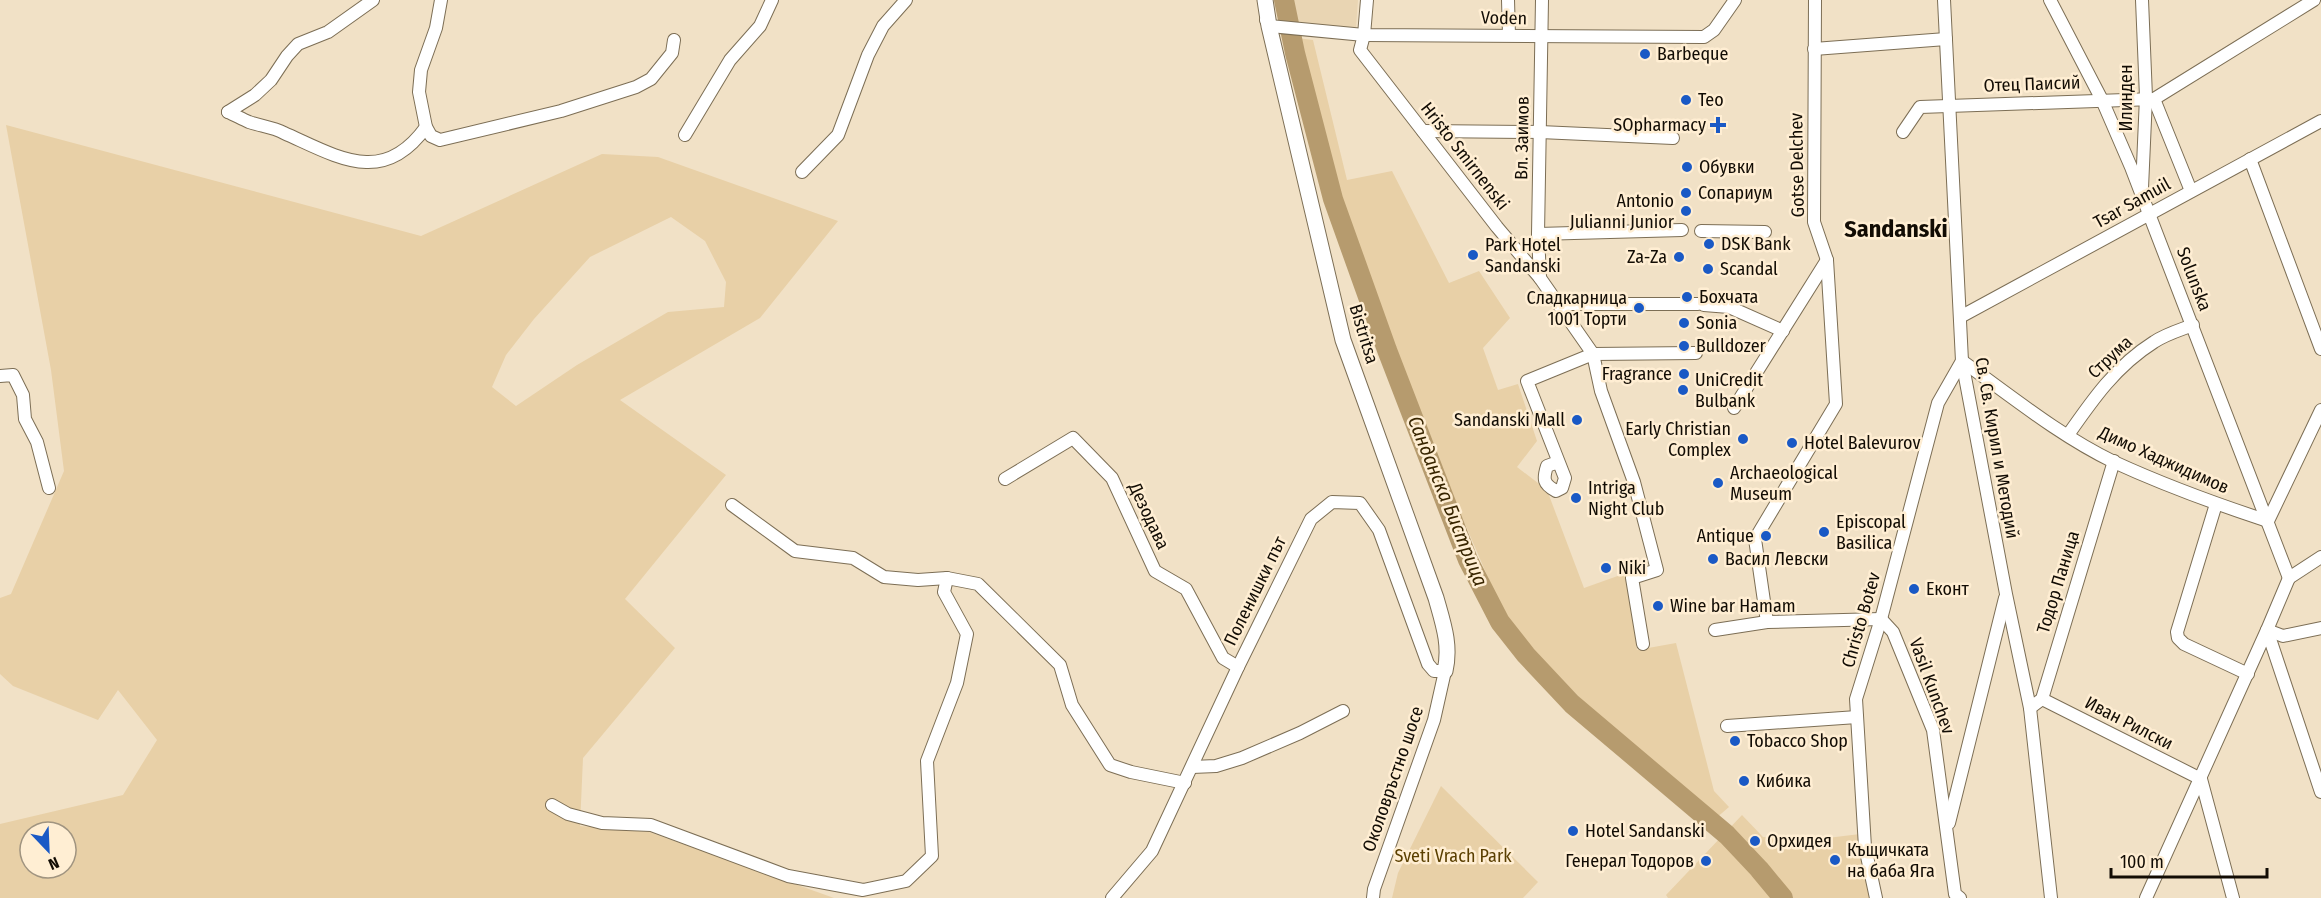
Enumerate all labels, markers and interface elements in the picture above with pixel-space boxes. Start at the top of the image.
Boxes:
street label: Voden [1481,7,1527,29]
place label: Barbeque [1657,43,1728,65]
marker: Barbeque [1638,47,1652,61]
street label: Илинден [2115,65,2137,131]
street label: Отец Паисий [1983,71,2081,97]
place label: Тео [1698,89,1724,111]
marker: Тео [1679,93,1693,107]
street label: Вл. Заимов [1510,96,1534,180]
street label: Hristo Smirnenski [1416,98,1514,214]
street label: Gotse Delchev [1785,113,1809,217]
place label: SOpharmacy [1613,114,1706,136]
marker: SOpharmacy [1711,118,1725,132]
place label: Обувки [1699,156,1755,178]
marker: Обувки [1680,160,1694,174]
street label: Tsar Samuil [2090,173,2175,233]
place label: Сопариум [1698,182,1773,204]
marker: Сопариум [1679,186,1693,200]
place label: Antonio Julianni Junior [1570,190,1675,233]
marker: Antonio Julianni Junior [1679,204,1693,218]
district label: Sandanski [1844,215,1948,243]
place label: DSK Bank [1721,233,1791,255]
place label: Park Hotel Sandanski [1485,234,1561,277]
marker: DSK Bank [1702,237,1716,251]
street label: Solunska [2172,244,2216,314]
place label: Za-Za [1627,246,1667,268]
marker: Park Hotel Sandanski [1466,248,1480,262]
marker: Za-Za [1672,250,1686,264]
place label: Scandal [1720,258,1778,280]
marker: Scandal [1701,262,1715,276]
place label: Бохчата [1699,286,1758,308]
place label: Сладкарница 1001 Торти [1527,287,1627,330]
marker: Бохчата [1680,290,1694,304]
marker: Сладкарница 1001 Торти [1632,301,1646,315]
street label: Bistritsa [1345,302,1383,367]
place label: Sonia [1696,312,1737,334]
marker: Sonia [1677,316,1691,330]
street label: Струма [2083,331,2137,383]
place label: Bulldozer [1696,335,1767,357]
marker: Bulldozer [1677,339,1691,353]
street label: Св. Св. Кирил и Методий [1970,356,2024,540]
place label: Fragrance [1602,363,1672,385]
marker: Fragrance [1677,367,1691,381]
place label: UniCredit Bulbank [1695,369,1763,412]
marker: UniCredit Bulbank [1676,383,1690,397]
place label: Sandanski Mall [1454,409,1565,431]
water label: Санданска Бистрица [1403,412,1493,590]
marker: Sandanski Mall [1570,413,1584,427]
place label: Early Christian Complex [1625,418,1731,461]
street label: Димо Хаджидимов [2095,421,2233,499]
marker: Early Christian Complex [1736,432,1750,446]
place label: Hotel Balevurov [1804,432,1920,454]
marker: Hotel Balevurov [1785,436,1799,450]
place label: Archaeological Museum [1730,462,1838,505]
marker: Archaeological Museum [1711,476,1725,490]
place label: Intriga Night Club [1588,477,1664,520]
street label: Дезодава [1124,478,1174,553]
marker: Intriga Night Club [1569,491,1583,505]
place label: Еpiscopal Basilica [1836,511,1906,554]
place label: Antique [1697,525,1754,547]
marker: Еpiscopal Basilica [1817,525,1831,539]
street label: Тодор Паница [2032,528,2084,636]
marker: Antique [1759,529,1773,543]
street label: Поленишки път [1219,532,1291,649]
place label: Васил Левски [1725,548,1829,570]
marker: Васил Левски [1706,552,1720,566]
place label: Niki [1618,557,1646,579]
marker: Niki [1599,561,1613,575]
street label: Christo Botev [1837,570,1885,670]
place label: Еконт [1926,578,1970,600]
marker: Еконт [1907,582,1921,596]
place label: Wine bar Hamam [1670,595,1796,617]
marker: Wine bar Hamam [1651,599,1665,613]
street label: Vasil Kunchev [1904,635,1960,737]
street label: Иван Рилски [2081,691,2177,755]
street label: Околовръстно шосе [1358,703,1428,855]
place label: Tobacco Shop [1747,730,1848,752]
marker: Tobacco Shop [1728,734,1742,748]
place label: Кибика [1756,770,1811,792]
marker: Кибика [1737,774,1751,788]
north arrow [18,820,78,880]
place label: Hotel Sandanski [1585,820,1705,842]
marker: Hotel Sandanski [1566,824,1580,838]
place label: Орхидея [1767,830,1832,852]
marker: Орхидея [1748,834,1762,848]
place label: Къщичката на баба Яга [1847,839,1935,882]
scale bar [2111,841,2267,879]
park label: Sveti Vrach Park [1394,845,1512,867]
place label: Генерал Тодоров [1565,850,1694,872]
text: 100 m [2120,851,2164,873]
text: N [46,853,62,874]
marker: Къщичката на баба Яга [1828,853,1842,867]
marker: Генерал Тодоров [1699,854,1713,868]

